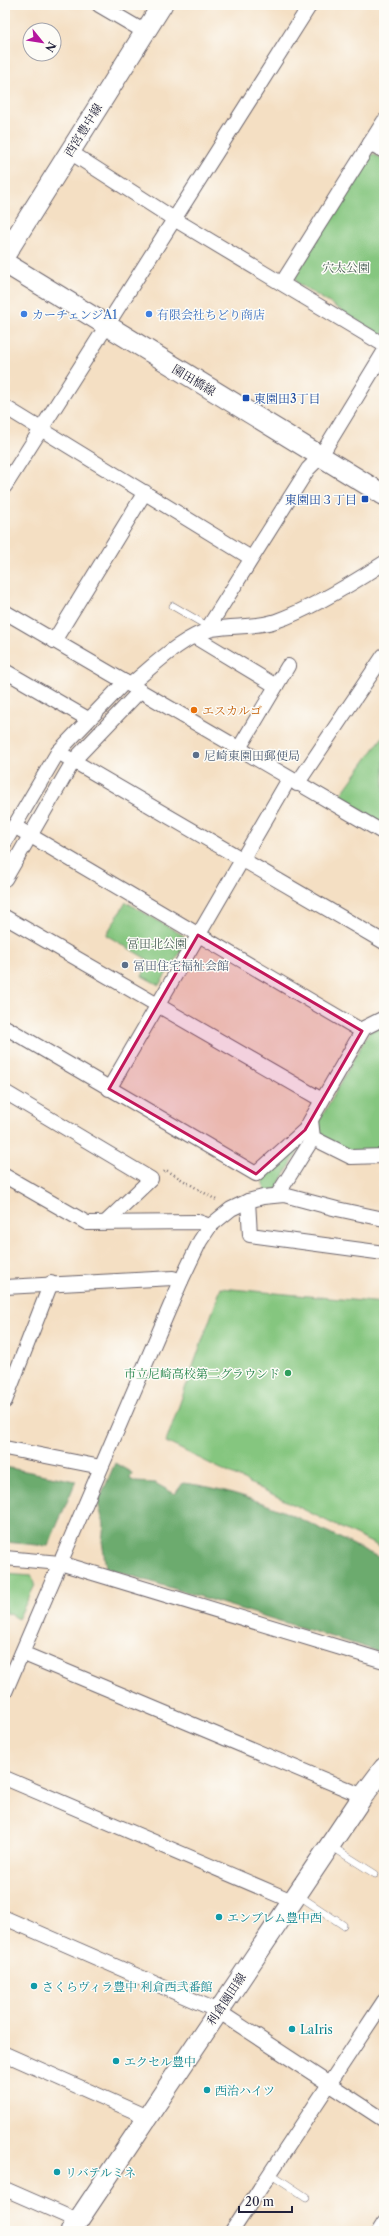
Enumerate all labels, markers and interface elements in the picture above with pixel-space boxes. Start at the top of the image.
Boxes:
north arrow [22,22,62,62]
text: N [42,39,59,55]
street label: 西宮豊中線 [61,101,105,159]
park label: 穴太公園 [322,260,370,275]
place label: カーチェンジA1 [32,307,117,322]
place label: 有限会社ちどり商店 [157,307,265,322]
marker: カーチェンジA1 [19,309,29,319]
marker: 有限会社ちどり商店 [144,309,154,319]
street label: 園田橋線 [170,361,218,399]
place label: 東園田3丁目 [254,391,321,406]
marker: 東園田3丁目 [241,393,251,403]
place label: 東園田３丁目 [285,492,357,507]
marker: 東園田３丁目 [360,494,370,504]
place label: エスカルゴ [202,703,262,718]
marker: エスカルゴ [189,705,199,715]
place label: 尼崎東園田郵便局 [204,748,300,763]
marker: 尼崎東園田郵便局 [191,750,201,760]
park label: 冨田北公園 [127,936,187,951]
place label: 冨田住宅福祉会館 [133,958,229,973]
marker: 冨田住宅福祉会館 [120,960,130,970]
place label: 市立尼崎高校第二グラウンド [124,1366,280,1381]
marker: 市立尼崎高校第二グラウンド [283,1368,293,1378]
place label: エンブレム豊中西 [227,1910,322,1925]
marker: エンブレム豊中西 [214,1912,224,1922]
street label: 利倉園田線 [203,1970,249,2028]
place label: さくらヴィラ豊中 利倉西弐番館 [42,1979,212,1994]
marker: さくらヴィラ豊中 利倉西弐番館 [29,1981,39,1991]
place label: LaIris [300,2022,333,2037]
marker: LaIris [287,2024,297,2034]
place label: エクセル豊中 [124,2054,196,2069]
marker: エクセル豊中 [111,2056,121,2066]
place label: 西治ハイツ [215,2083,275,2098]
marker: 西治ハイツ [202,2085,212,2095]
place label: リバテルミネ [65,2165,136,2180]
marker: リバテルミネ [52,2167,62,2177]
scale bar [239,2188,292,2214]
text: 20 m [245,2194,274,2209]

